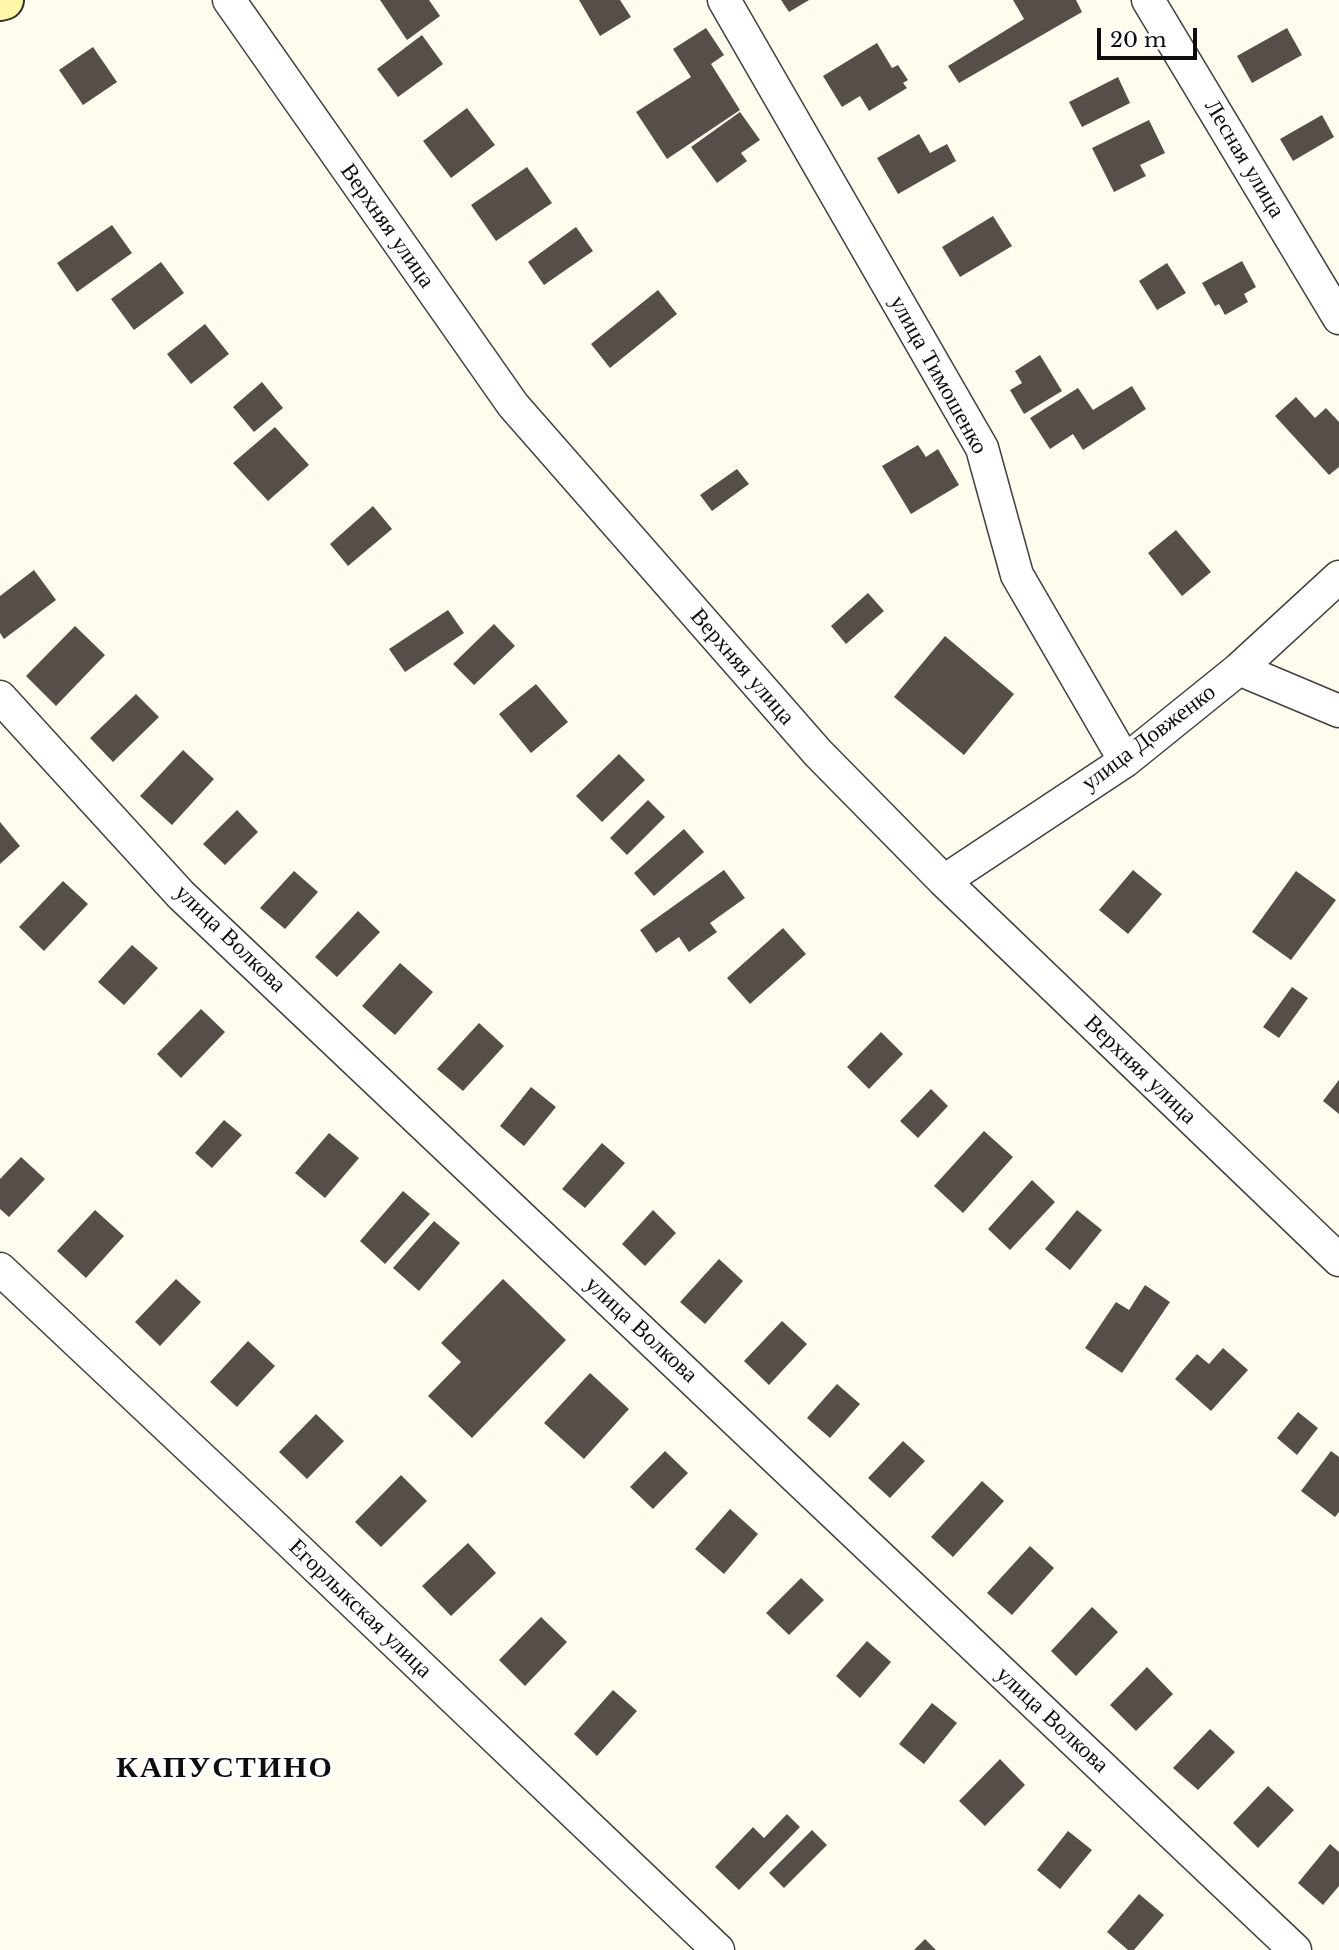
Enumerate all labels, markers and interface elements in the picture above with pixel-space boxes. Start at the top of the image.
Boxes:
scale bar [1101,14,1201,58]
text: 20 m [1110,27,1167,53]
street label: Лесная улица [1198,95,1290,223]
street label: Верхняя улица [334,159,440,293]
street label: улица Тимошенко [883,291,993,459]
street label: Верхняя улица [684,603,800,731]
street label: улица Довженко [1077,679,1221,797]
street label: улица Волкова [169,879,291,999]
street label: Верхняя улица [1078,1010,1202,1130]
street label: улица Волкова [579,1271,703,1389]
street label: Егорлыкская улица [283,1534,437,1684]
street label: улица Волкова [990,1661,1114,1779]
district label: КАПУСТИНО [117,1751,333,1787]

